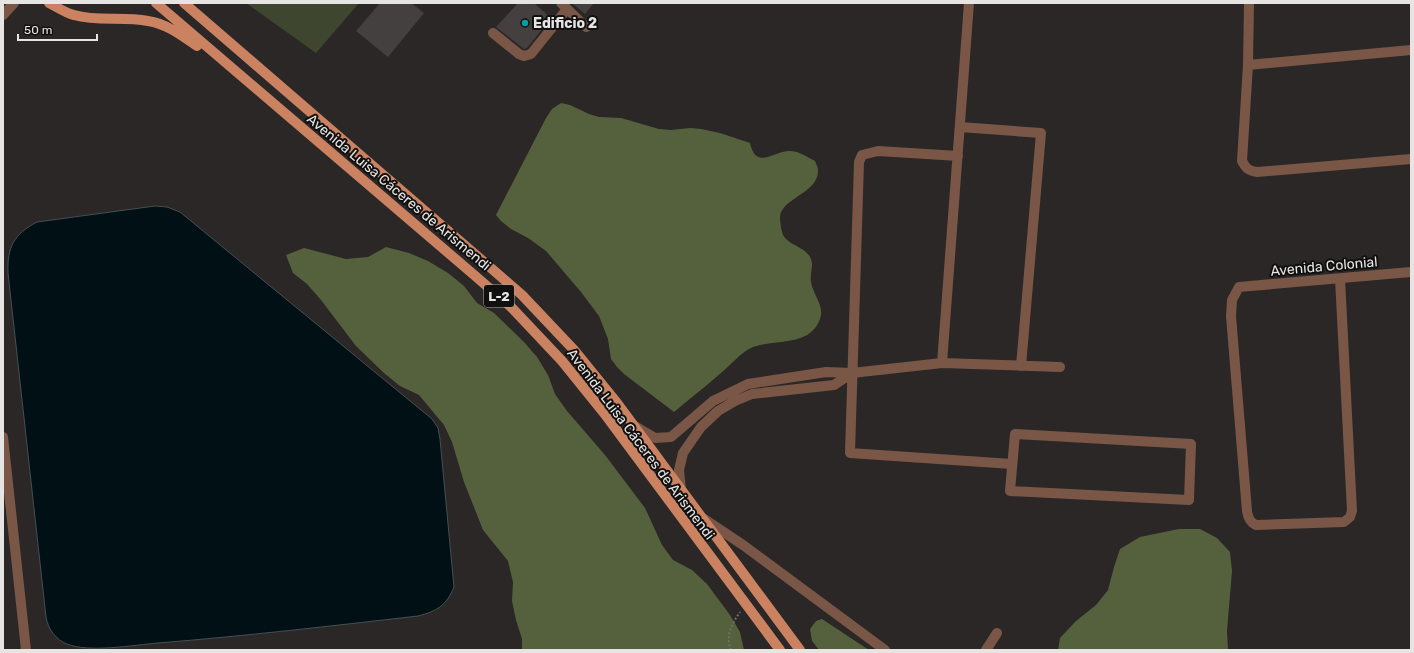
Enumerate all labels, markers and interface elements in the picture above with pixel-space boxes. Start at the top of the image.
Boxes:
place label: Edificio 2 [533,15,597,32]
scale bar [18,16,97,42]
marker: Edificio 2 [520,18,530,28]
text: 50 m [24,23,52,37]
street label: Avenida Luisa Cáceres de Arismendi [303,110,494,274]
street label: Avenida Colonial [1270,253,1378,280]
road number: L-2 [484,285,514,307]
street label: Avenida Luisa Cáceres de Arismendi [563,346,718,543]

